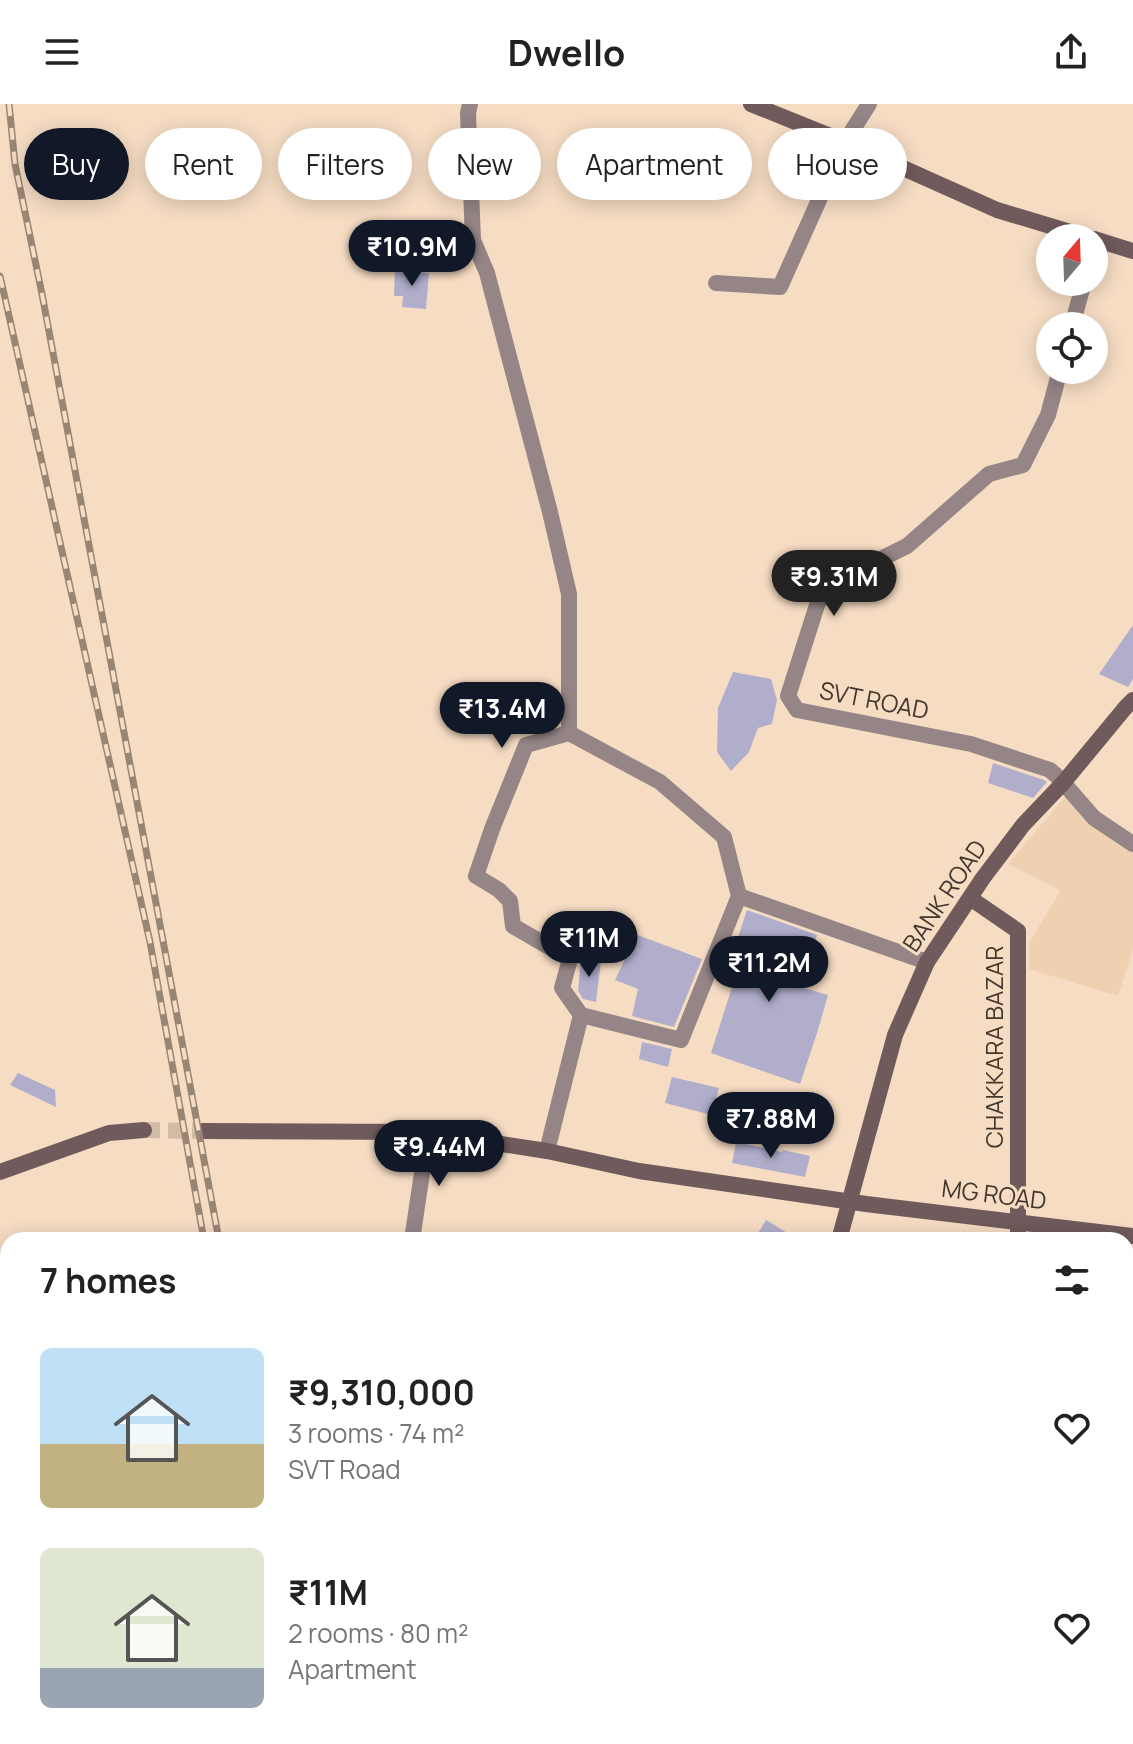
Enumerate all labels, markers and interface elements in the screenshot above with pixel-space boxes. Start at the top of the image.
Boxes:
text: Dwello [508,28,625,77]
icon: menu [40,30,84,74]
icon: share [1049,30,1093,74]
chip: Buy [24,128,129,200]
chip: Rent [145,128,262,200]
chip: Filters [278,128,412,200]
chip: New [428,128,541,200]
chip: Apartment [557,128,752,200]
chip: House [768,128,907,200]
pin: ₹10.9M [347,220,477,288]
north arrow [1036,224,1108,296]
map controls [1036,224,1108,384]
text: ₹10.9M [367,228,457,264]
button: locate [1036,312,1108,384]
pin: ₹9.31M [769,550,899,618]
text: ₹9.31M [790,558,878,594]
street label: SVT ROAD [817,673,932,726]
pin: ₹13.4M [437,682,567,750]
text: ₹13.4M [458,690,546,726]
street label: BANK ROAD [894,833,993,958]
pin: ₹11M [542,911,636,979]
text: ₹11M [558,919,620,955]
pin: ₹11.2M [704,936,834,1004]
text: ₹11.2M [727,944,811,980]
street label: CHAKKARA BAZAR [977,946,1010,1148]
pin: ₹7.88M [706,1092,836,1160]
text: ₹7.88M [725,1100,817,1136]
pin: ₹9.44M [374,1120,504,1188]
text: ₹9.44M [392,1128,486,1164]
street label: MG ROAD [940,1171,1048,1216]
text: 7 homes [40,1257,176,1303]
icon: filters [1050,1258,1094,1302]
text: ₹9,310,000 [288,1369,475,1415]
icon: home [104,1380,200,1476]
icon: heart [1050,1406,1094,1450]
text: 3 rooms · 74 m² [288,1415,464,1451]
text: SVT Road [288,1451,401,1487]
text: ₹11M [288,1569,368,1615]
icon: home [104,1580,200,1676]
icon: heart [1050,1606,1094,1650]
text: 2 rooms · 80 m² [288,1615,468,1651]
text: Apartment [288,1651,417,1687]

